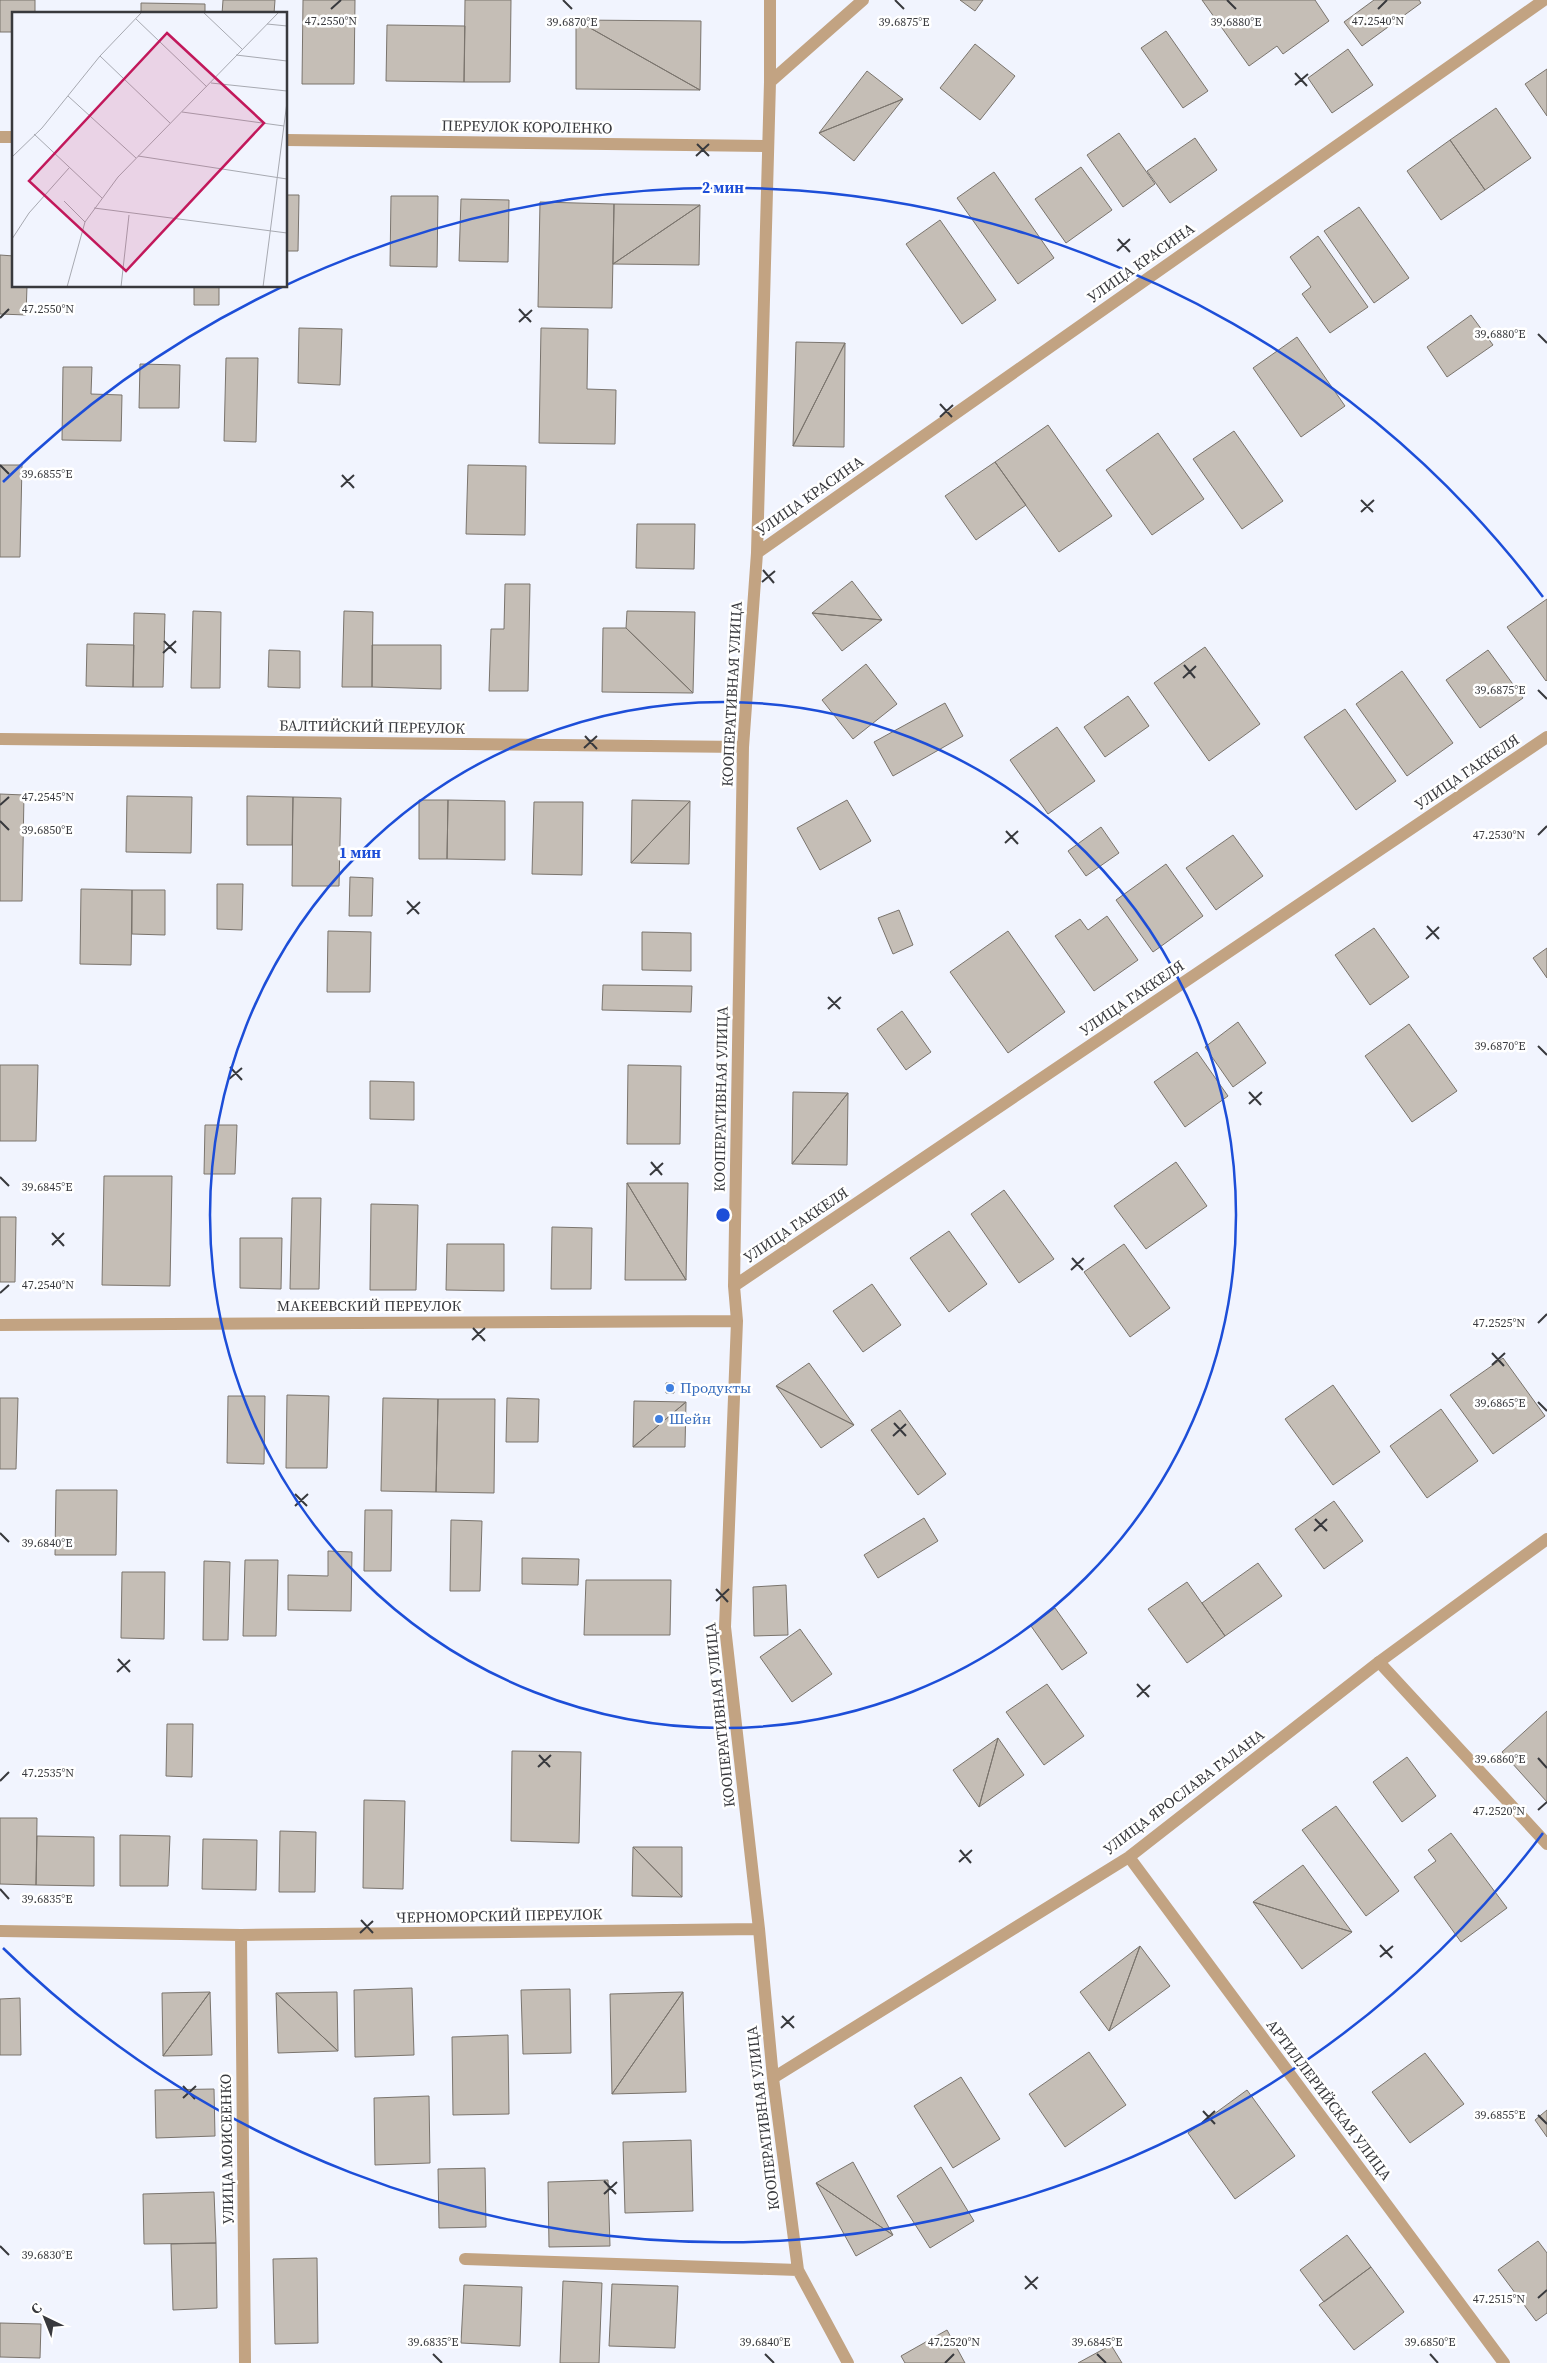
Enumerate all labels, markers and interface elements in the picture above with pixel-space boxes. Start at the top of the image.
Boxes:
inset map [12,12,288,288]
text: 47.2550°N [305,13,357,29]
text: 47.2540°N [1352,13,1404,29]
text: 39.6870°E [547,14,597,30]
text: 39.6875°E [879,14,929,30]
text: 39.6880°E [1211,14,1261,30]
street label: ПЕРЕУЛОК КОРОЛЕНКО [441,115,613,138]
text: 2 мин [702,177,744,198]
street label: УЛИЦА КРАСИНА [1083,218,1199,307]
text: 47.2550°N [22,301,74,317]
text: 39.6880°E [1475,326,1525,342]
street label: УЛИЦА КРАСИНА [752,451,868,540]
text: 39.6855°E [22,466,72,482]
street label: КООПЕРАТИВНАЯ УЛИЦА [716,601,747,787]
text: 39.6875°E [1475,682,1525,698]
street label: БАЛТИЙСКИЙ ПЕРЕУЛОК [279,714,465,739]
street label: УЛИЦА ГАККЕЛЯ [1410,729,1523,814]
text: 47.2545°N [22,789,74,805]
text: 39.6850°E [22,822,72,838]
text: 47.2530°N [1473,827,1525,843]
text: 1 мин [339,842,381,863]
street label: УЛИЦА ГАККЕЛЯ [1075,955,1188,1040]
street label: КООПЕРАТИВНАЯ УЛИЦА [708,1006,733,1192]
text: 39.6870°E [1475,1038,1525,1054]
text: 39.6845°E [22,1179,72,1195]
street label: УЛИЦА ГАККЕЛЯ [739,1182,852,1267]
centre of rings [714,1206,732,1224]
text: 47.2540°N [22,1277,74,1293]
street label: МАКЕЕВСКИЙ ПЕРЕУЛОК [277,1295,461,1316]
text: 47.2525°N [1473,1315,1525,1331]
place label: Продукты [680,1377,751,1398]
marker: Продукты [664,1382,676,1394]
text: 39.6865°E [1475,1395,1525,1411]
place label: Шейн [669,1408,711,1429]
marker: Шейн [653,1413,665,1425]
text: 39.6840°E [22,1535,72,1551]
street label: КООПЕРАТИВНАЯ УЛИЦА [699,1622,740,1808]
street label: УЛИЦА ЯРОСЛАВА ГАЛАНА [1099,1724,1269,1859]
text: 39.6860°E [1475,1751,1525,1767]
text: 47.2535°N [22,1765,74,1781]
text: 47.2520°N [1473,1803,1525,1819]
text: 39.6835°E [22,1891,72,1907]
street label: ЧЕРНОМОРСКИЙ ПЕРЕУЛОК [396,1903,602,1928]
street label: АРТИЛЛЕРИЙСКАЯ УЛИЦА [1262,2015,1397,2185]
street label: КООПЕРАТИВНАЯ УЛИЦА [741,2025,784,2211]
street label: УЛИЦА МОИСЕЕНКО [215,2074,238,2224]
text: 39.6855°E [1475,2107,1525,2123]
text: 39.6830°E [22,2247,72,2263]
text: 47.2515°N [1473,2291,1525,2307]
north arrow [20,2293,70,2343]
text: С [26,2298,46,2319]
text: 39.6835°E [408,2334,458,2350]
text: 39.6840°E [740,2334,790,2350]
text: 47.2520°N [928,2334,980,2350]
text: 39.6845°E [1072,2334,1122,2350]
text: 39.6850°E [1405,2334,1455,2350]

